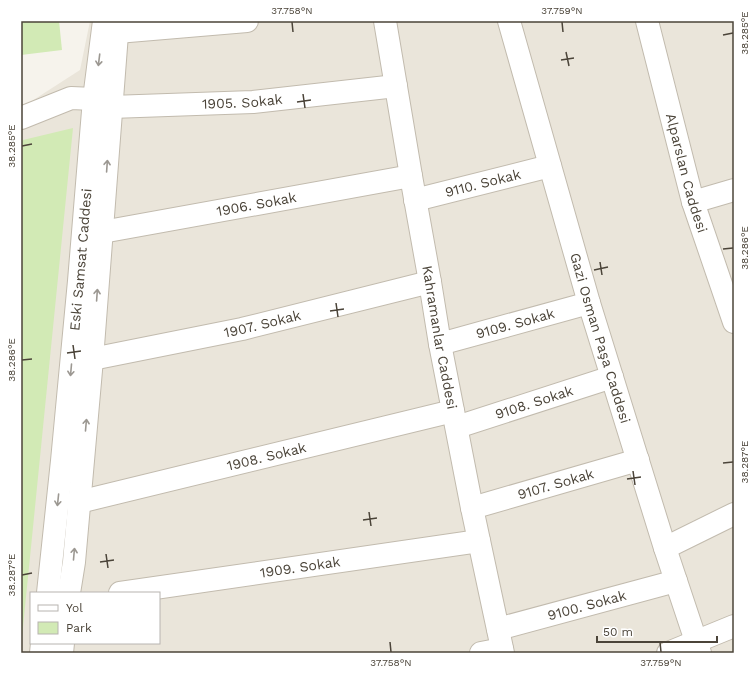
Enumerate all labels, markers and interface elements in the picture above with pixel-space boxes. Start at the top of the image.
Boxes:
text: 37.758°N [271,5,313,16]
text: 37.759°N [541,5,583,16]
text: 38.285°E [739,11,750,55]
one-way arrow [95,53,103,66]
street label: 1905. Sokak [202,91,283,112]
street label: Alparslan Caddesi [663,112,711,235]
text: 38.285°E [6,124,17,168]
one-way arrow [103,160,110,173]
street label: 9110. Sokak [443,166,522,200]
street label: Eski Samsat Caddesi [66,188,95,332]
street label: 1906. Sokak [215,189,298,219]
text: 38.286°E [739,226,750,270]
street label: Gazi Osman Paşa Caddesi [567,251,634,425]
street label: Kahramanlar Caddesi [419,264,461,411]
one-way arrow [94,289,101,302]
street label: 9109. Sokak [474,305,556,342]
street label: 1907. Sokak [222,307,303,340]
text: 38.286°E [6,338,17,382]
one-way arrow [67,363,74,376]
street label: 9108. Sokak [493,382,575,422]
one-way arrow [83,419,90,432]
street label: 1908. Sokak [225,439,308,474]
text: 38.287°E [739,441,750,483]
street label: 9107. Sokak [516,465,596,502]
one-way arrow [54,493,62,506]
one-way arrow [71,548,78,561]
street label: 1909. Sokak [259,553,341,581]
text: 38.287°E [6,554,17,596]
street label: 9100. Sokak [546,587,628,623]
legend [30,592,160,644]
text: Yol [66,601,83,615]
scale bar [597,618,717,644]
text: Park [66,621,92,635]
text: 50 m [603,625,633,639]
text: 37.758°N [370,657,412,668]
text: 37.759°N [640,657,682,668]

